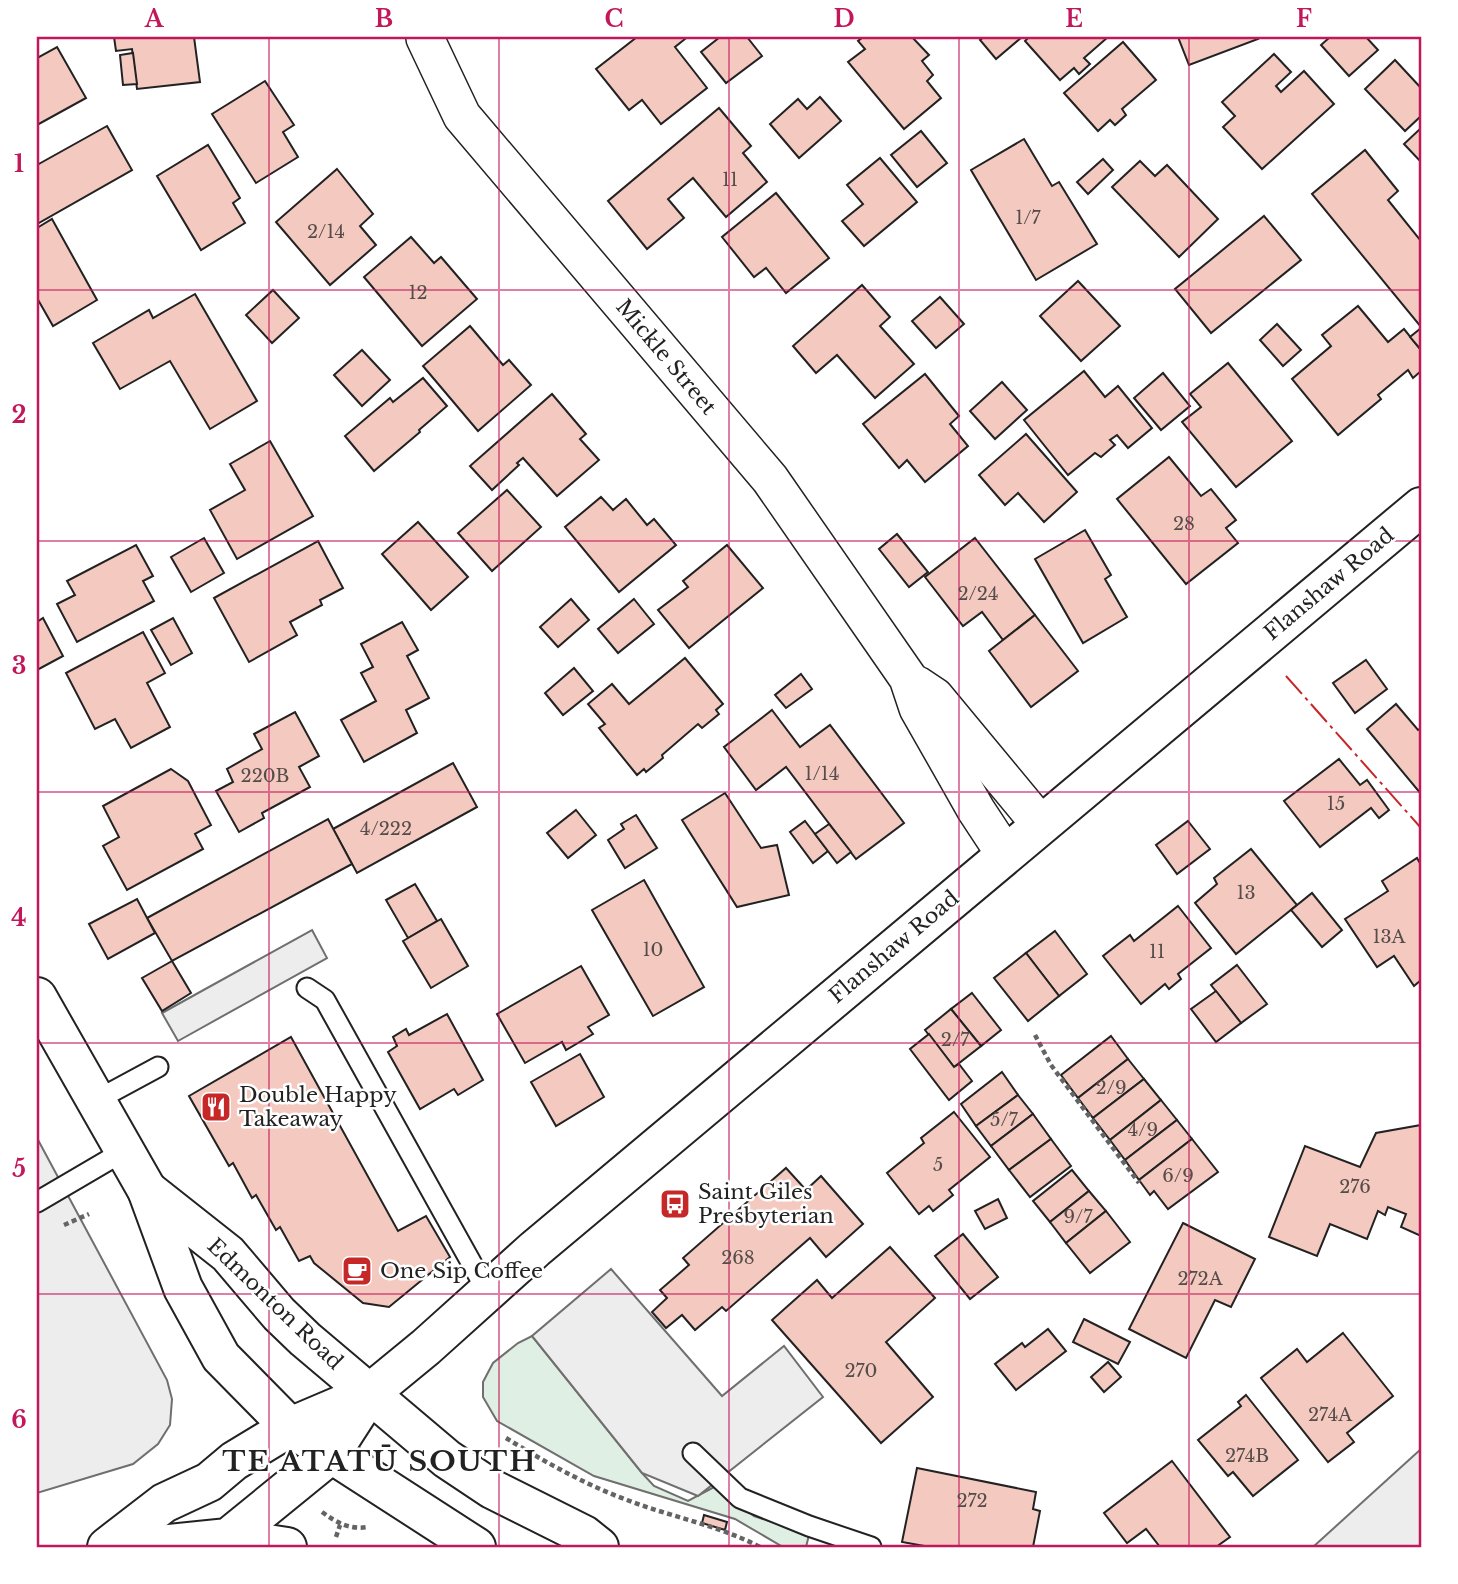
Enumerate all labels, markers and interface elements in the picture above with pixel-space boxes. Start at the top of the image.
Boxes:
text: A [144,5,165,33]
text: B [375,5,393,33]
text: C [605,5,623,33]
text: D [833,5,855,33]
text: E [1065,5,1083,33]
text: F [1296,5,1312,33]
text: 1 [14,150,24,178]
house number: 11 [722,169,738,191]
house number: 1/7 [1015,207,1042,229]
house number: 2/14 [307,221,345,243]
house number: 12 [408,282,428,304]
street label: Mickle Street [610,294,722,420]
text: 2 [12,401,26,429]
house number: 28 [1173,513,1195,535]
street label: Flanshaw Road [1259,522,1399,646]
house number: 2/24 [958,583,999,605]
text: 3 [12,652,26,680]
house number: 1/14 [805,763,839,785]
house number: 220B [241,765,289,787]
house number: 15 [1327,793,1345,815]
house number: 4/222 [360,818,412,840]
house number: 13 [1236,882,1256,904]
street label: Flanshaw Road [824,885,964,1009]
text: 4 [11,904,27,932]
house number: 13A [1372,926,1407,948]
house number: 10 [643,939,663,961]
house number: 11 [1149,941,1165,963]
house number: 2/7 [941,1029,970,1051]
house number: 2/9 [1096,1077,1126,1099]
place label: Double Happy Takeaway [239,1082,397,1132]
restaurant icon: Double Happy Takeaway [199,1090,233,1124]
house number: 5/7 [990,1109,1019,1131]
house number: 4/9 [1128,1119,1158,1141]
house number: 5 [933,1154,943,1176]
text: 5 [12,1155,26,1183]
house number: 6/9 [1162,1165,1194,1187]
house number: 276 [1339,1176,1371,1198]
place label: Saint Giles Presbyterian [698,1179,834,1229]
bus stop icon: Saint Giles Presbyterian [658,1187,692,1221]
house number: 9/7 [1064,1206,1093,1228]
street label: Edmonton Road [202,1233,348,1375]
house number: 268 [721,1247,755,1269]
cafe icon: One Sip Coffee [340,1254,374,1288]
place label: One Sip Coffee [380,1258,543,1284]
house number: 272A [1177,1268,1224,1290]
house number: 270 [845,1360,877,1382]
house number: 274A [1308,1404,1353,1426]
text: 6 [11,1406,27,1434]
district label: TE ATATŪ SOUTH [222,1444,538,1479]
house number: 274B [1225,1445,1269,1467]
house number: 272 [956,1490,988,1512]

